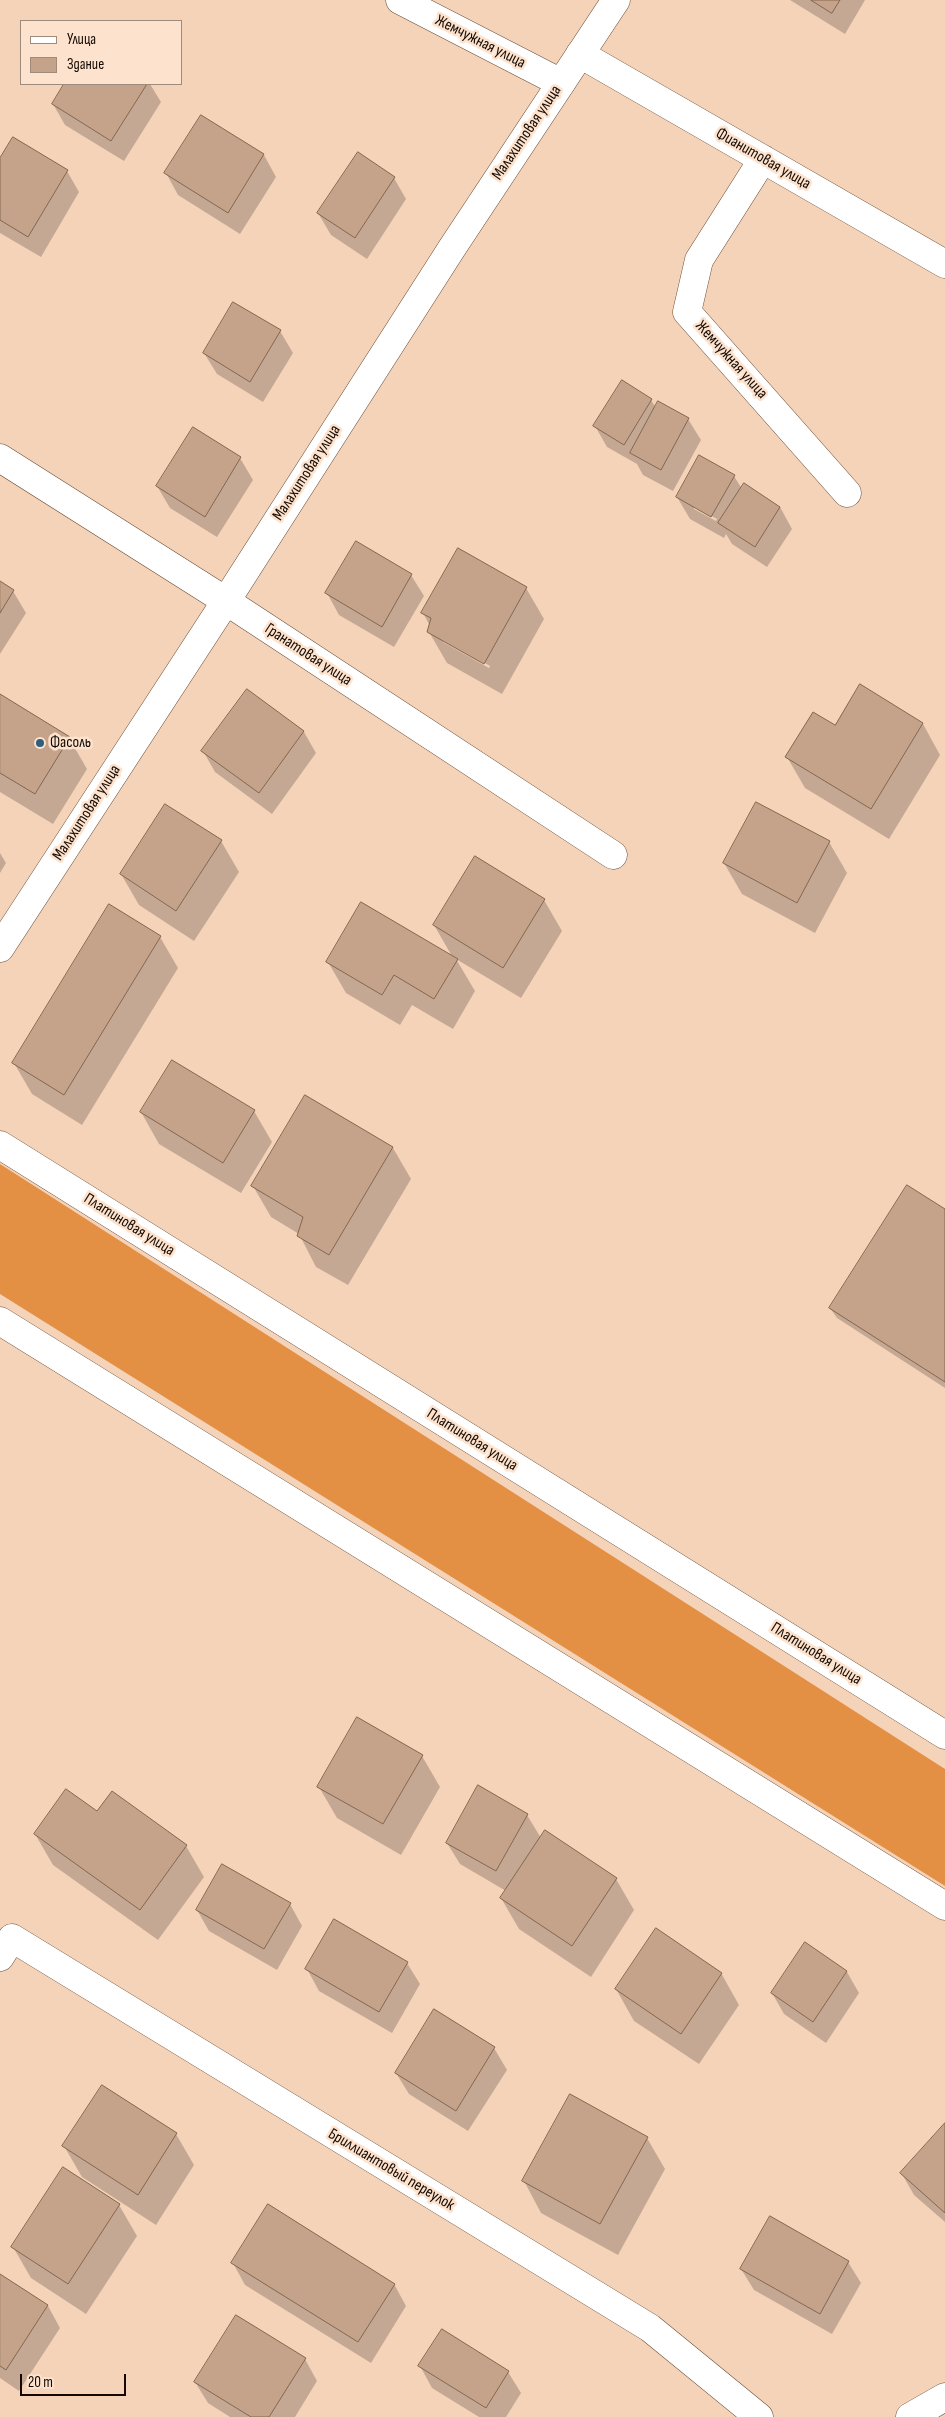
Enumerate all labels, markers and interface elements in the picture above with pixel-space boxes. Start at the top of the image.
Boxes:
street label: Жемчужная улица [432,11,528,73]
legend [20,20,182,85]
text: Улица [67,30,96,49]
text: Здание [67,55,104,74]
street label: Малахитовая улица [488,82,566,184]
street label: Фианитовая улица [712,124,814,194]
street label: Жемчужная улица [691,317,771,403]
street label: Малахитовая улица [269,422,345,524]
street label: Гранатовая улица [261,620,355,690]
place label: Фасоль [50,733,91,753]
marker: Фасоль [34,737,46,749]
street label: Малахитовая улица [49,762,125,864]
street label: Платиновая улица [80,1189,178,1261]
street label: Платиновая улица [423,1404,521,1476]
street label: Платиновая улица [767,1618,865,1690]
street label: Бриллиантовый переулок [324,2125,458,2215]
scale bar [22,2364,129,2396]
text: 20 m [28,2373,53,2392]

